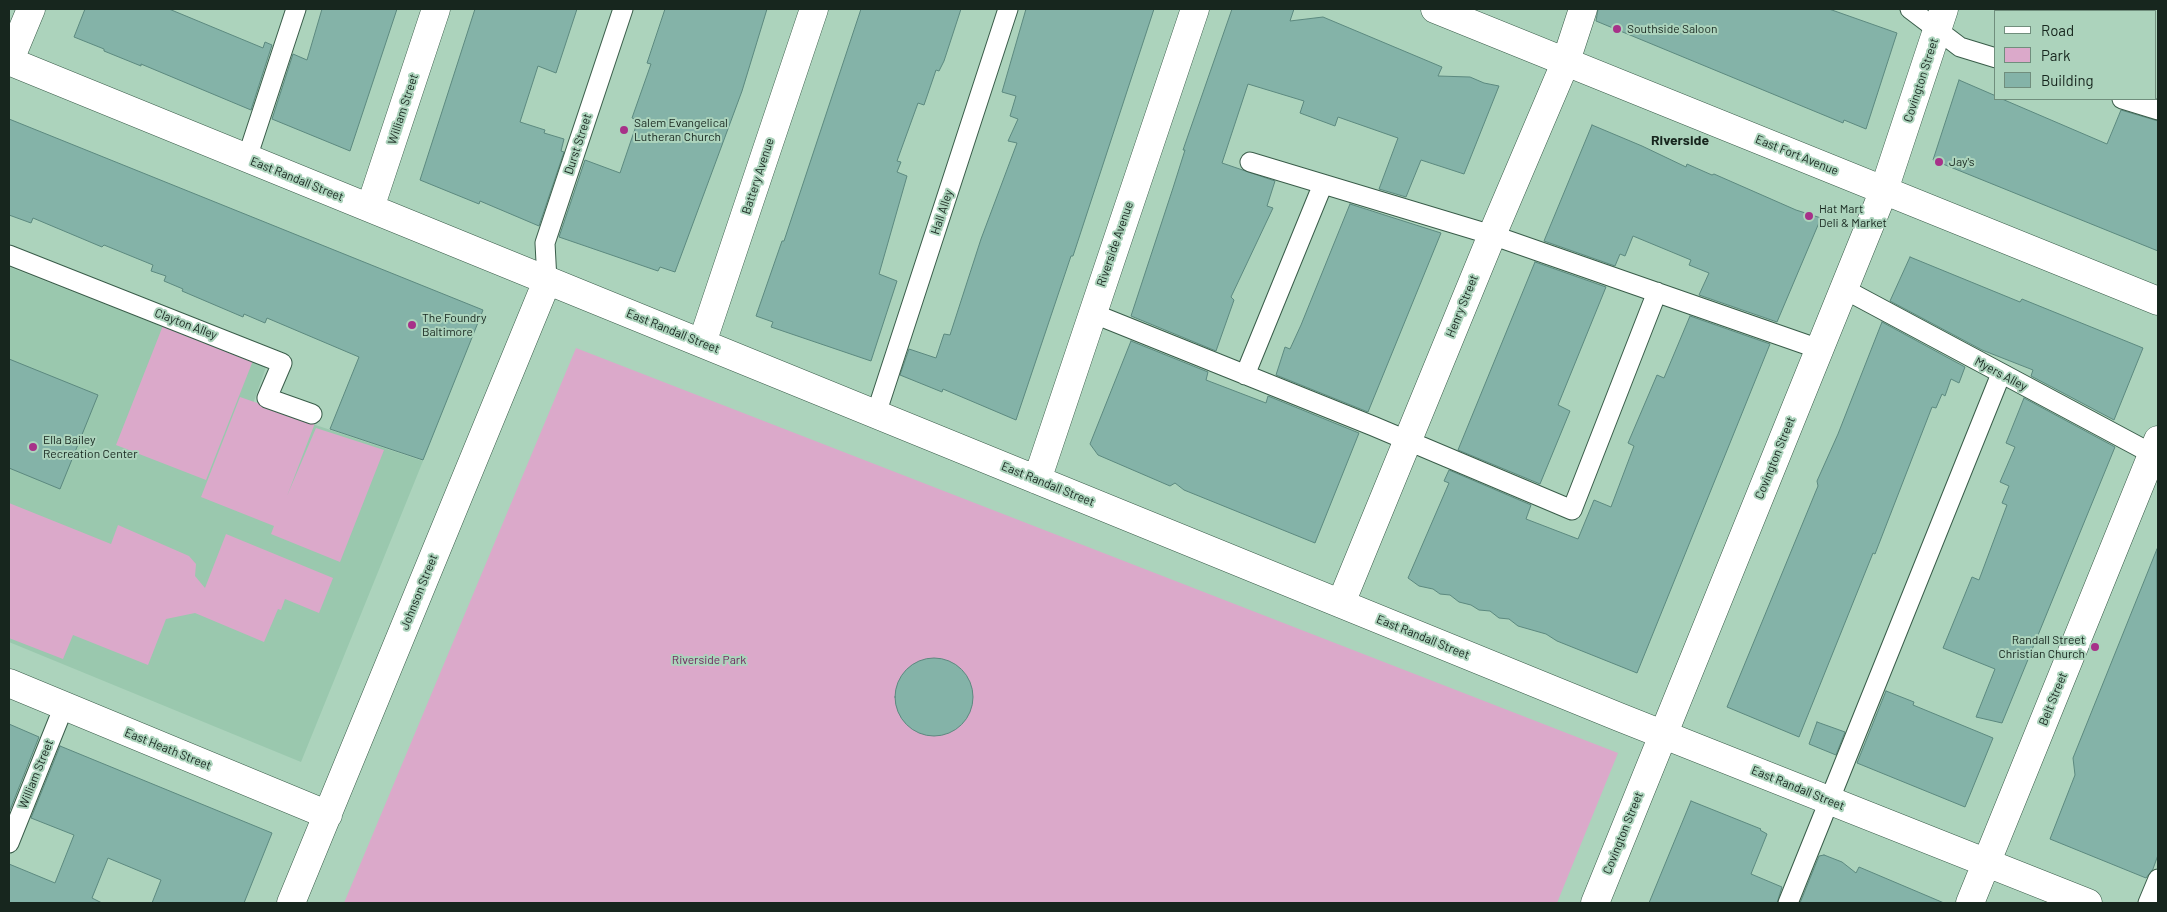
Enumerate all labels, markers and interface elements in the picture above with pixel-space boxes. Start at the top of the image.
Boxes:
legend [1994,10,2157,100]
text: Road [2041,21,2074,39]
place label: Southside Saloon [1627,22,1717,36]
marker: Southside Saloon [1611,23,1623,35]
street label: Covington Street [1901,36,1941,124]
text: Park [2041,46,2070,64]
text: Building [2041,71,2094,89]
street label: William Street [385,72,421,146]
street label: Durst Street [561,112,595,176]
place label: Salem Evangelical Lutheran Church [634,116,728,144]
marker: Salem Evangelical Lutheran Church [618,124,630,136]
district label: Riverside [1651,132,1709,148]
street label: East Fort Avenue [1753,132,1841,178]
street label: Battery Avenue [739,136,777,216]
street label: East Randall Street [248,154,346,204]
place label: Jay's [1949,155,1975,169]
marker: Jay's [1933,156,1945,168]
street label: Hall Alley [928,188,956,236]
street label: Riverside Avenue [1094,200,1136,288]
place label: Hat Mart Deli & Market [1819,202,1887,230]
marker: Hat Mart Deli & Market [1803,210,1815,222]
street label: Henry Street [1443,273,1481,339]
street label: Clayton Alley [153,305,219,343]
street label: East Randall Street [624,306,722,356]
place label: The Foundry Baltimore [422,311,486,339]
marker: The Foundry Baltimore [406,319,418,331]
street label: Myers Alley [1972,354,2030,394]
street label: Covington Street [1752,415,1798,501]
place label: Ella Bailey Recreation Center [43,433,138,461]
marker: Ella Bailey Recreation Center [27,441,39,453]
street label: East Randall Street [999,459,1097,509]
street label: Johnson Street [397,552,441,632]
street label: East Randall Street [1374,612,1472,662]
place label: Randall Street Christian Church [1998,633,2085,661]
marker: Randall Street Christian Church [2089,641,2101,653]
park label: Riverside Park [672,653,746,667]
street label: Belt Street [2036,670,2070,728]
street label: East Heath Street [123,725,213,773]
street label: William Street [16,737,56,811]
street label: East Randall Street [1749,763,1847,813]
street label: Covington Street [1600,790,1646,876]

